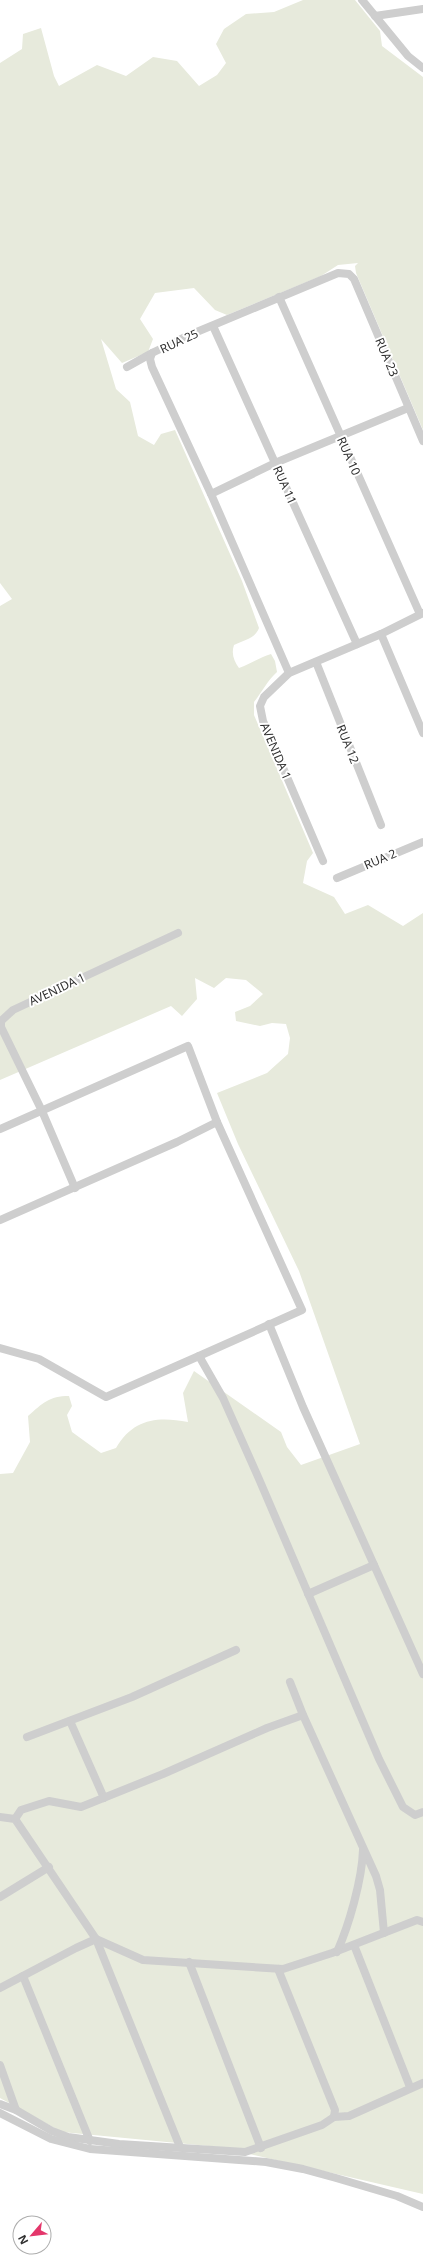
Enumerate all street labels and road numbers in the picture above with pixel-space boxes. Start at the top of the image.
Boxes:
street label: RUA 25 [157,325,201,357]
street label: RUA 23 [371,335,403,379]
street label: RUA 10 [333,434,365,478]
street label: RUA 11 [269,463,301,507]
street label: AVENIDA 1 [256,720,296,782]
street label: RUA 12 [333,722,364,766]
street label: RUA 2 [361,845,399,873]
street label: AVENIDA 1 [26,969,88,1009]

